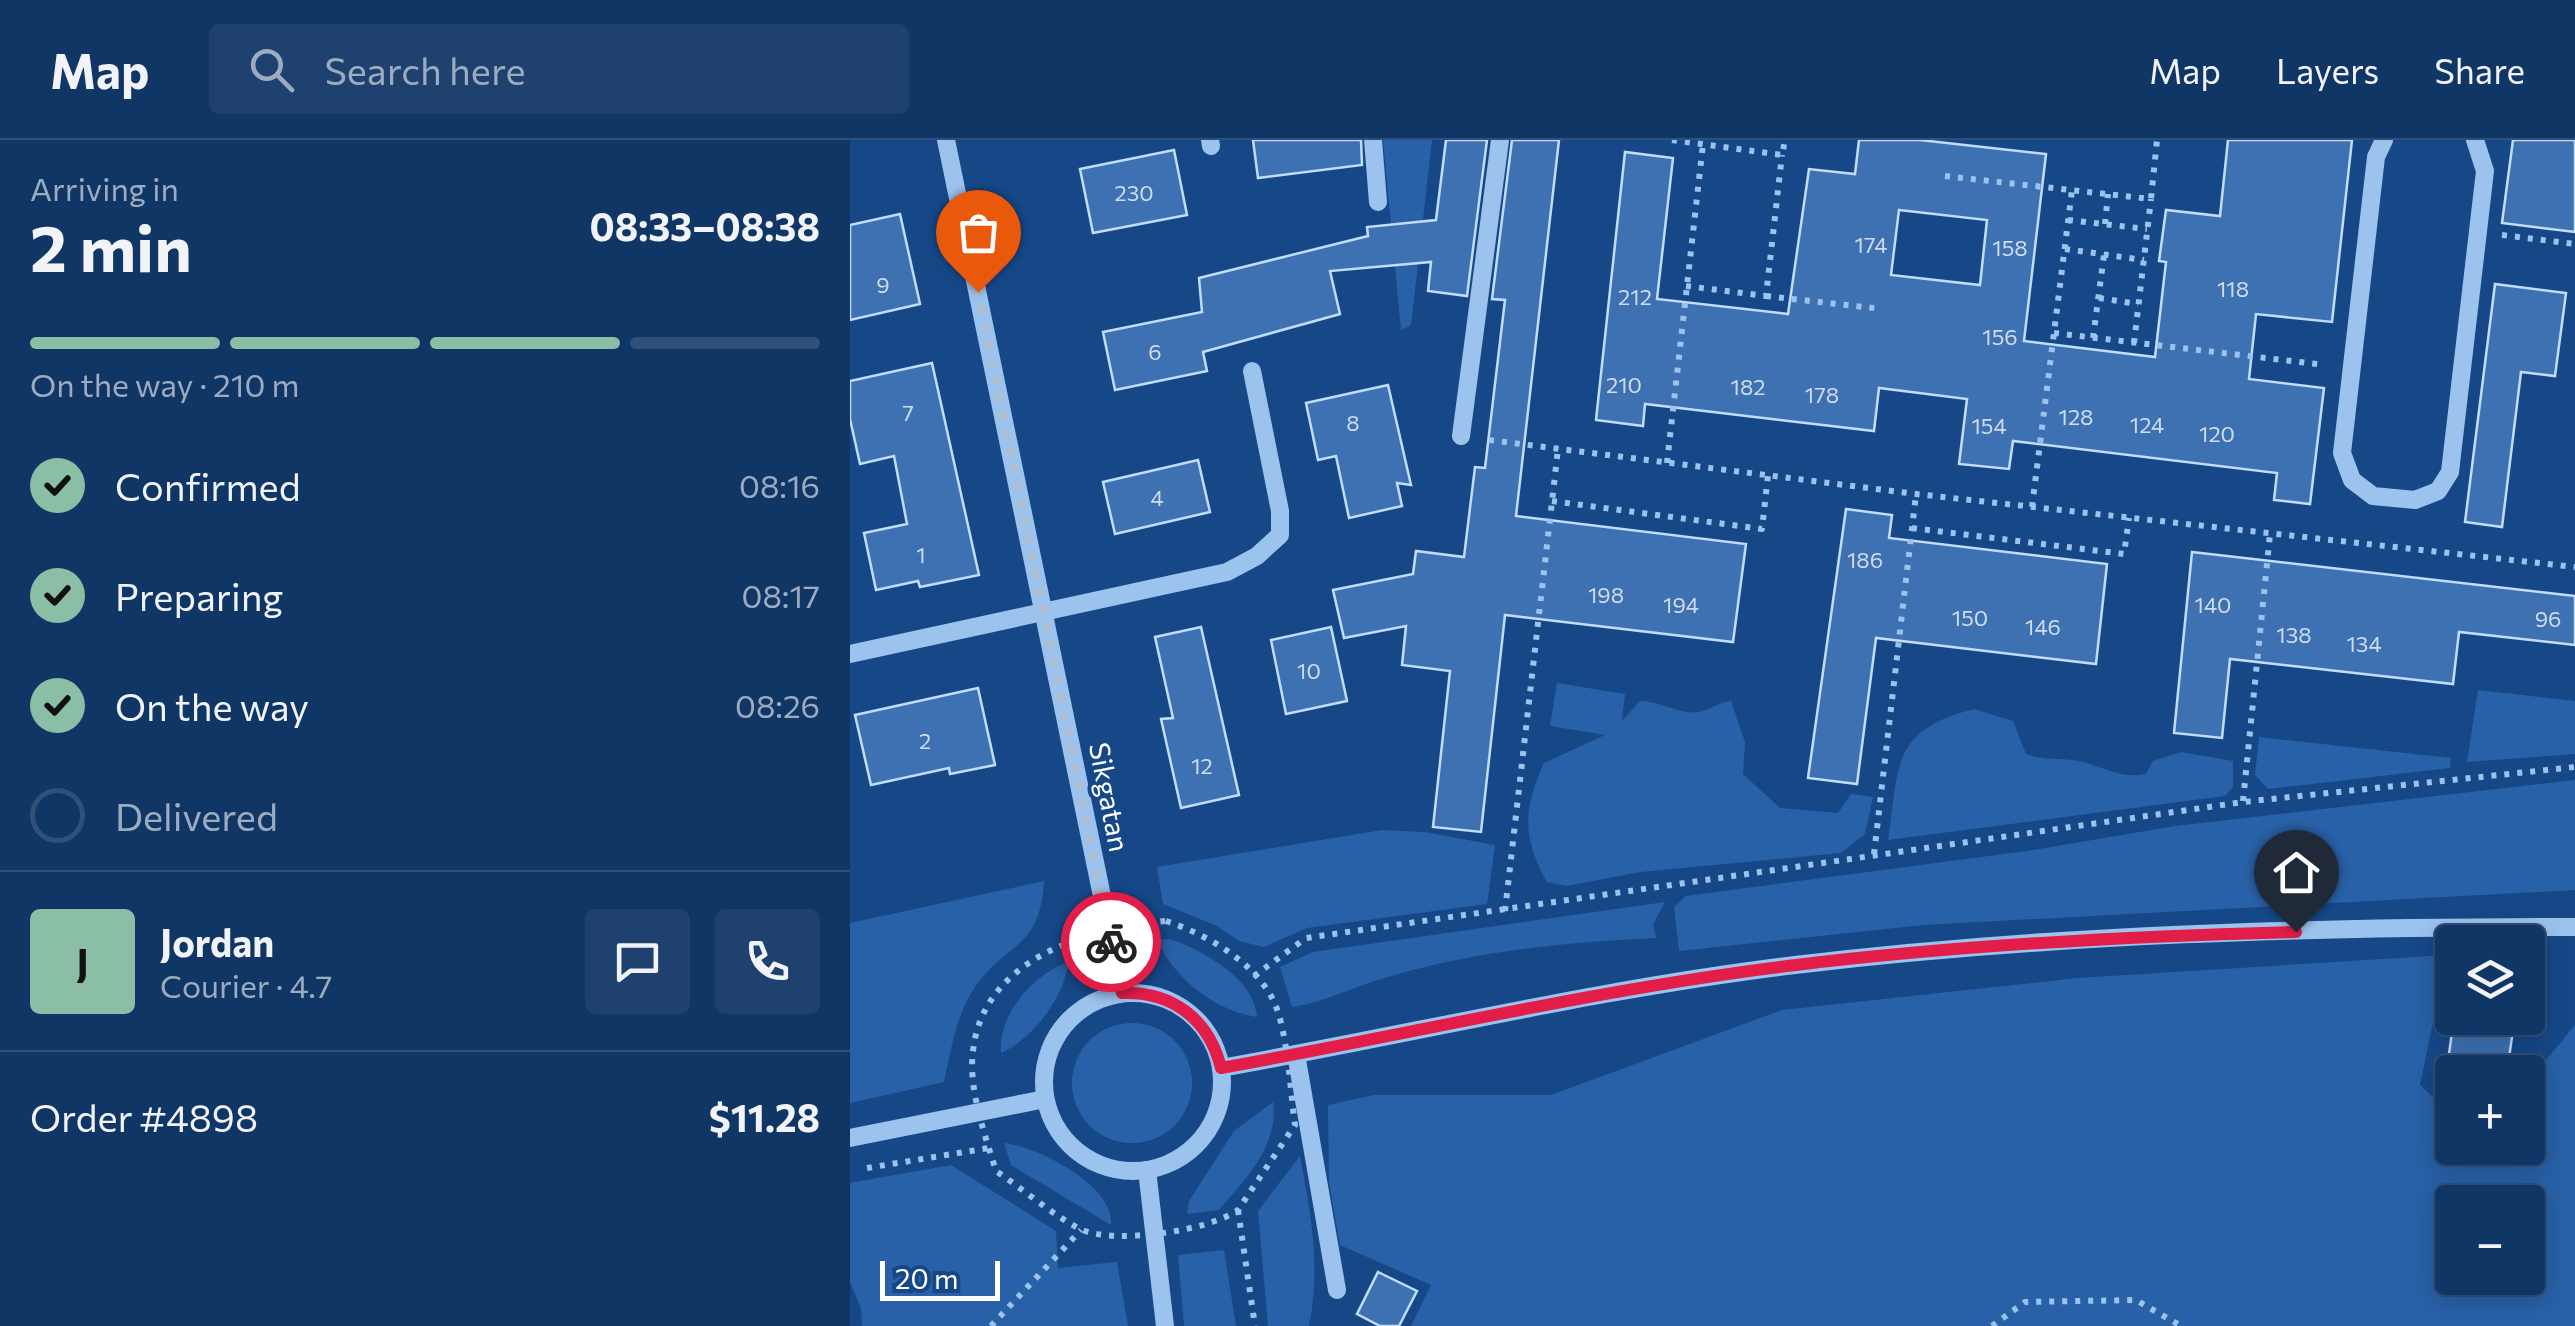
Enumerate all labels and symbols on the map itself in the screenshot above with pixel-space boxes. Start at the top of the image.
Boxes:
house number: 230 [1114,179,1154,206]
pin [936,190,1021,293]
house number: 174 [1855,231,1887,258]
house number: 158 [1992,234,2028,261]
house number: 9 [876,271,890,298]
house number: 118 [2217,275,2249,302]
house number: 212 [1618,283,1652,310]
house number: 156 [1982,323,2018,350]
house number: 6 [1148,338,1162,365]
house number: 210 [1606,371,1642,398]
house number: 182 [1731,373,1765,400]
house number: 178 [1805,381,1839,408]
house number: 7 [902,399,914,426]
house number: 128 [2059,403,2093,430]
house number: 8 [1346,409,1360,436]
house number: 124 [2130,411,2164,438]
house number: 154 [1971,412,2007,439]
house number: 120 [2199,420,2235,447]
house number: 4 [1150,484,1164,511]
house number: 1 [916,541,926,568]
house number: 186 [1847,546,1883,573]
house number: 198 [1588,581,1624,608]
house number: 194 [1663,591,1699,618]
house number: 140 [2195,591,2231,618]
house number: 150 [1952,604,1988,631]
house number: 96 [2535,605,2561,632]
house number: 146 [2025,613,2061,640]
house number: 138 [2276,621,2312,648]
house number: 134 [2346,630,2382,657]
house number: 10 [1297,657,1321,684]
house number: 2 [919,727,931,754]
street label: Sikgatan [1083,739,1137,855]
house number: 12 [1191,752,1213,779]
pin [2254,830,2339,933]
courier [1061,892,1161,992]
scale bar [880,1256,1000,1300]

